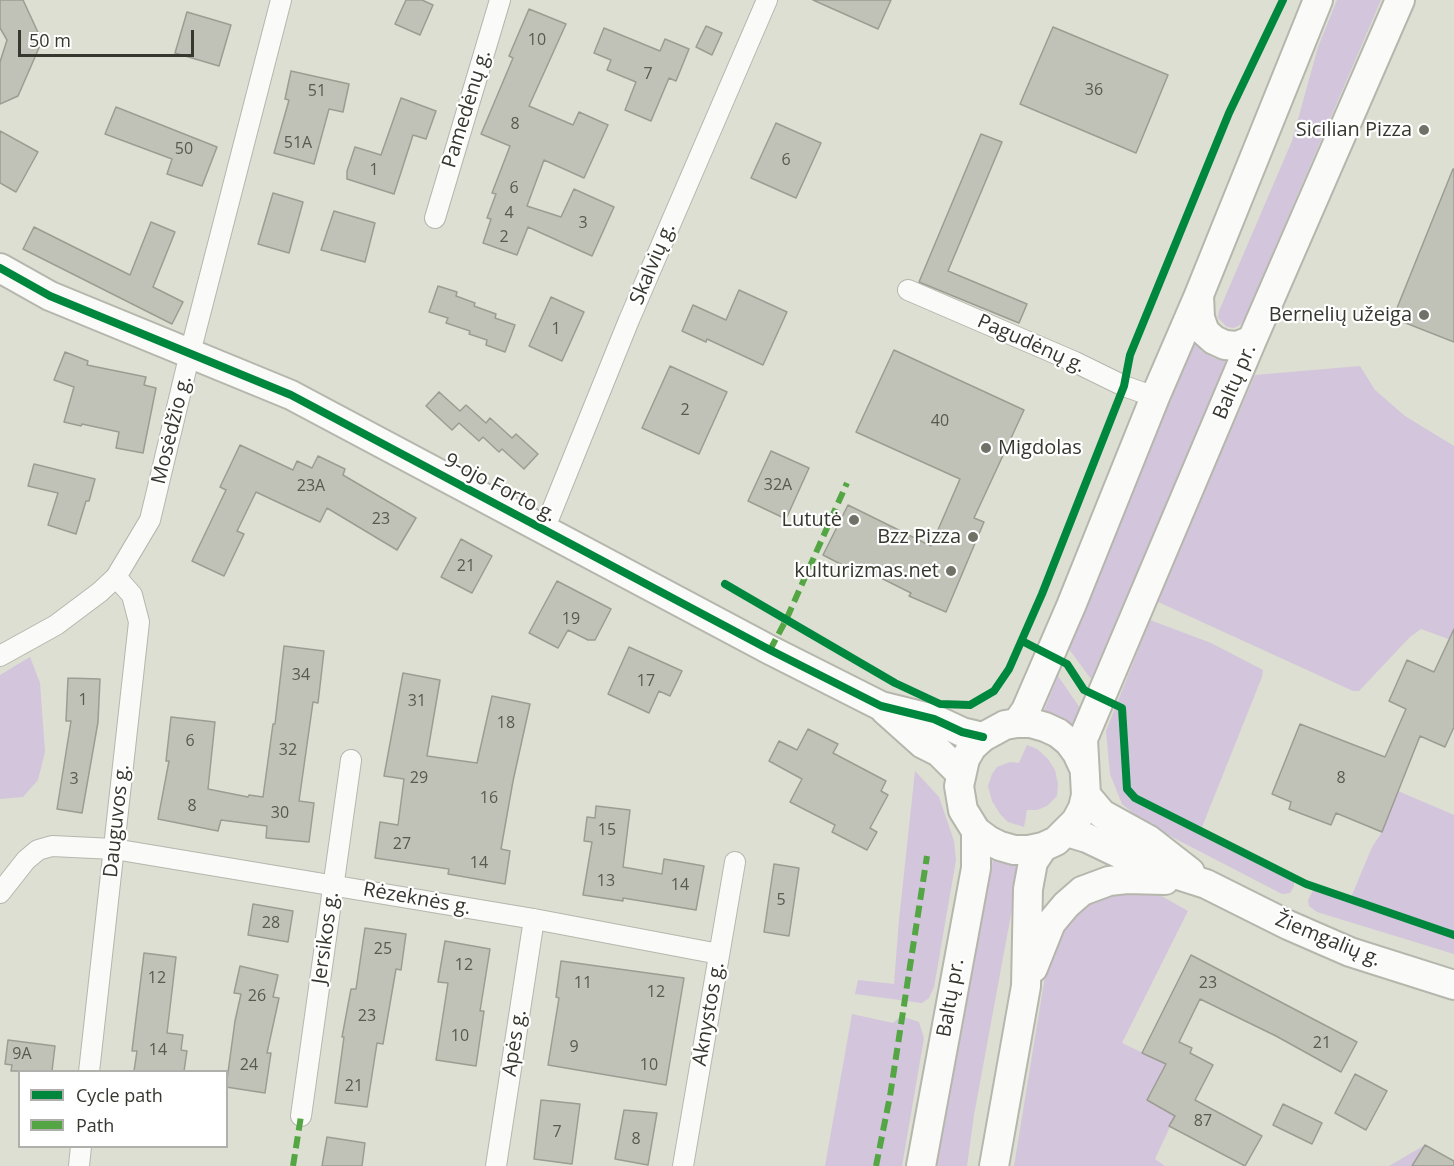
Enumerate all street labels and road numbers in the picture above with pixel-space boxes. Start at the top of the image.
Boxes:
street label: Pamedėnų g. [438,47,496,171]
street label: Skalvių g. [625,220,681,308]
street label: Pagudėnų g. [973,310,1089,378]
street label: Baltų pr. [1208,341,1262,423]
street label: Mosėdžio g. [147,373,197,487]
street label: 9-ojo Forto g. [440,448,560,528]
street label: Dauguvos g. [99,763,135,879]
street label: Rėzeknės g. [361,878,473,920]
street label: Jersikos g. [308,890,344,986]
street label: Žiemgalių g. [1272,908,1384,972]
street label: Baltų pr. [932,957,970,1039]
street label: Aknystos g. [688,960,730,1068]
street label: Apės g. [498,1008,532,1078]

